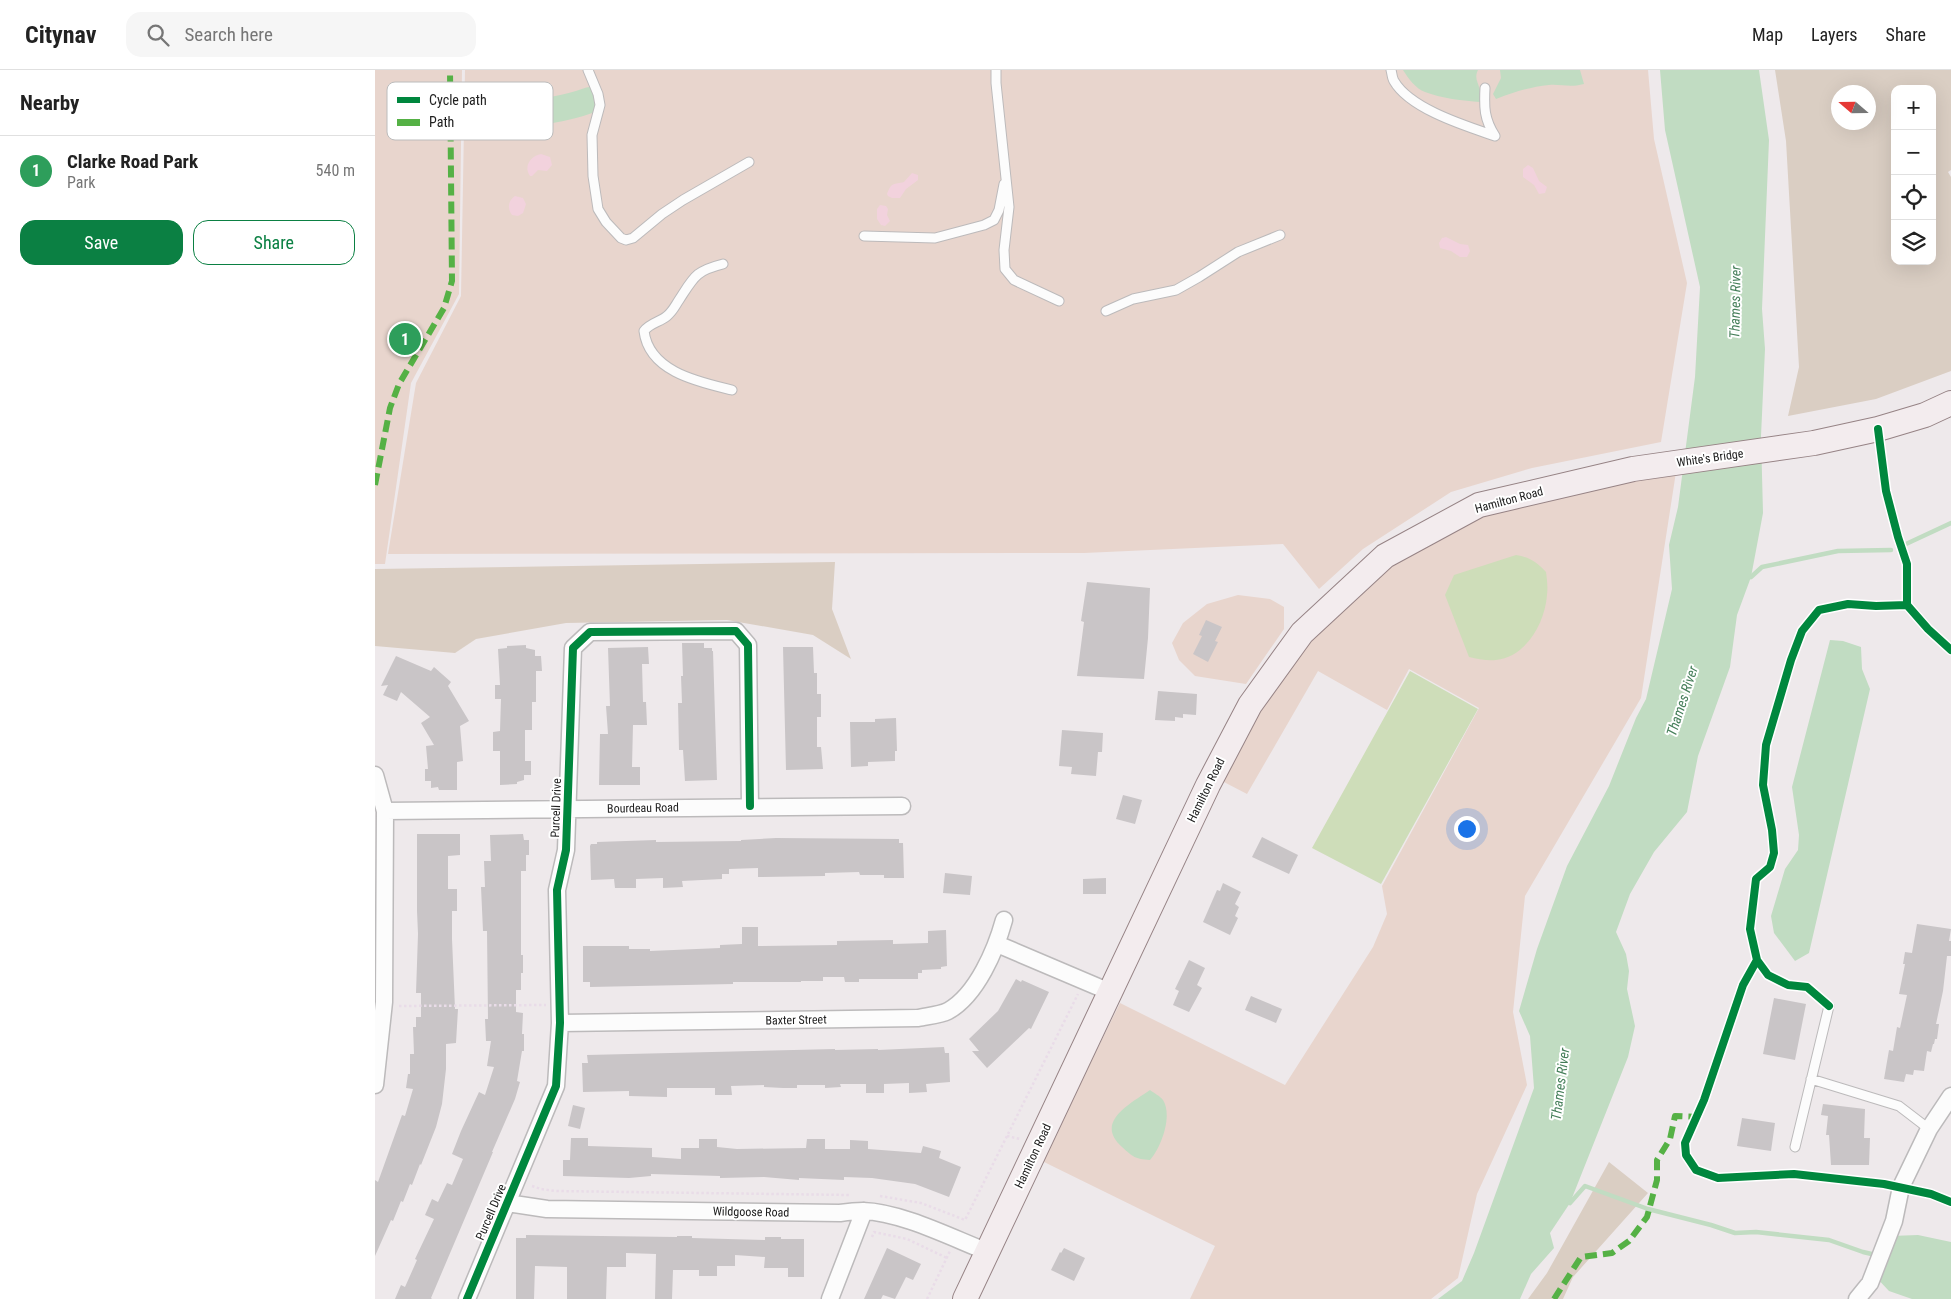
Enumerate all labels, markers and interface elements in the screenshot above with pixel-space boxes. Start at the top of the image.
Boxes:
search box [126,12,476,57]
text: Citynav [25,21,96,49]
icon: search [144,21,172,49]
text: Search here [184,23,273,46]
text: Map [1752,24,1783,45]
text: Layers [1811,24,1858,45]
text: Share [1886,24,1926,45]
legend [387,82,553,140]
north arrow [1831,85,1876,130]
map controls [1891,85,1936,265]
button: + [1891,85,1936,130]
text: Nearby [20,91,79,115]
text: Cycle path [429,92,487,108]
text: Path [429,114,454,130]
button: − [1891,130,1936,175]
text: Clarke Road Park [67,150,198,173]
text: 1 [32,161,40,180]
text: 540 m [316,161,355,180]
text: Park [67,173,96,192]
button: locate [1891,175,1936,220]
button: Save [20,220,183,265]
button: Share [193,220,355,265]
button: layers [1891,220,1936,265]
water label: Thames River [1726,265,1744,338]
pin: 1 [389,320,421,358]
street label: White's Bridge [1676,446,1745,470]
street label: Hamilton Road [1473,484,1545,516]
water label: Thames River [1663,663,1701,738]
street label: Hamilton Road [1184,756,1228,824]
street label: Purcell Drive [548,778,564,838]
street label: Bourdeau Road [607,800,679,816]
your location [1454,816,1480,842]
street label: Baxter Street [765,1012,827,1028]
water label: Thames River [1548,1046,1572,1121]
street label: Hamilton Road [1012,1121,1054,1191]
street label: Purcell Drive [473,1182,509,1242]
street label: Wildgoose Road [713,1204,789,1220]

